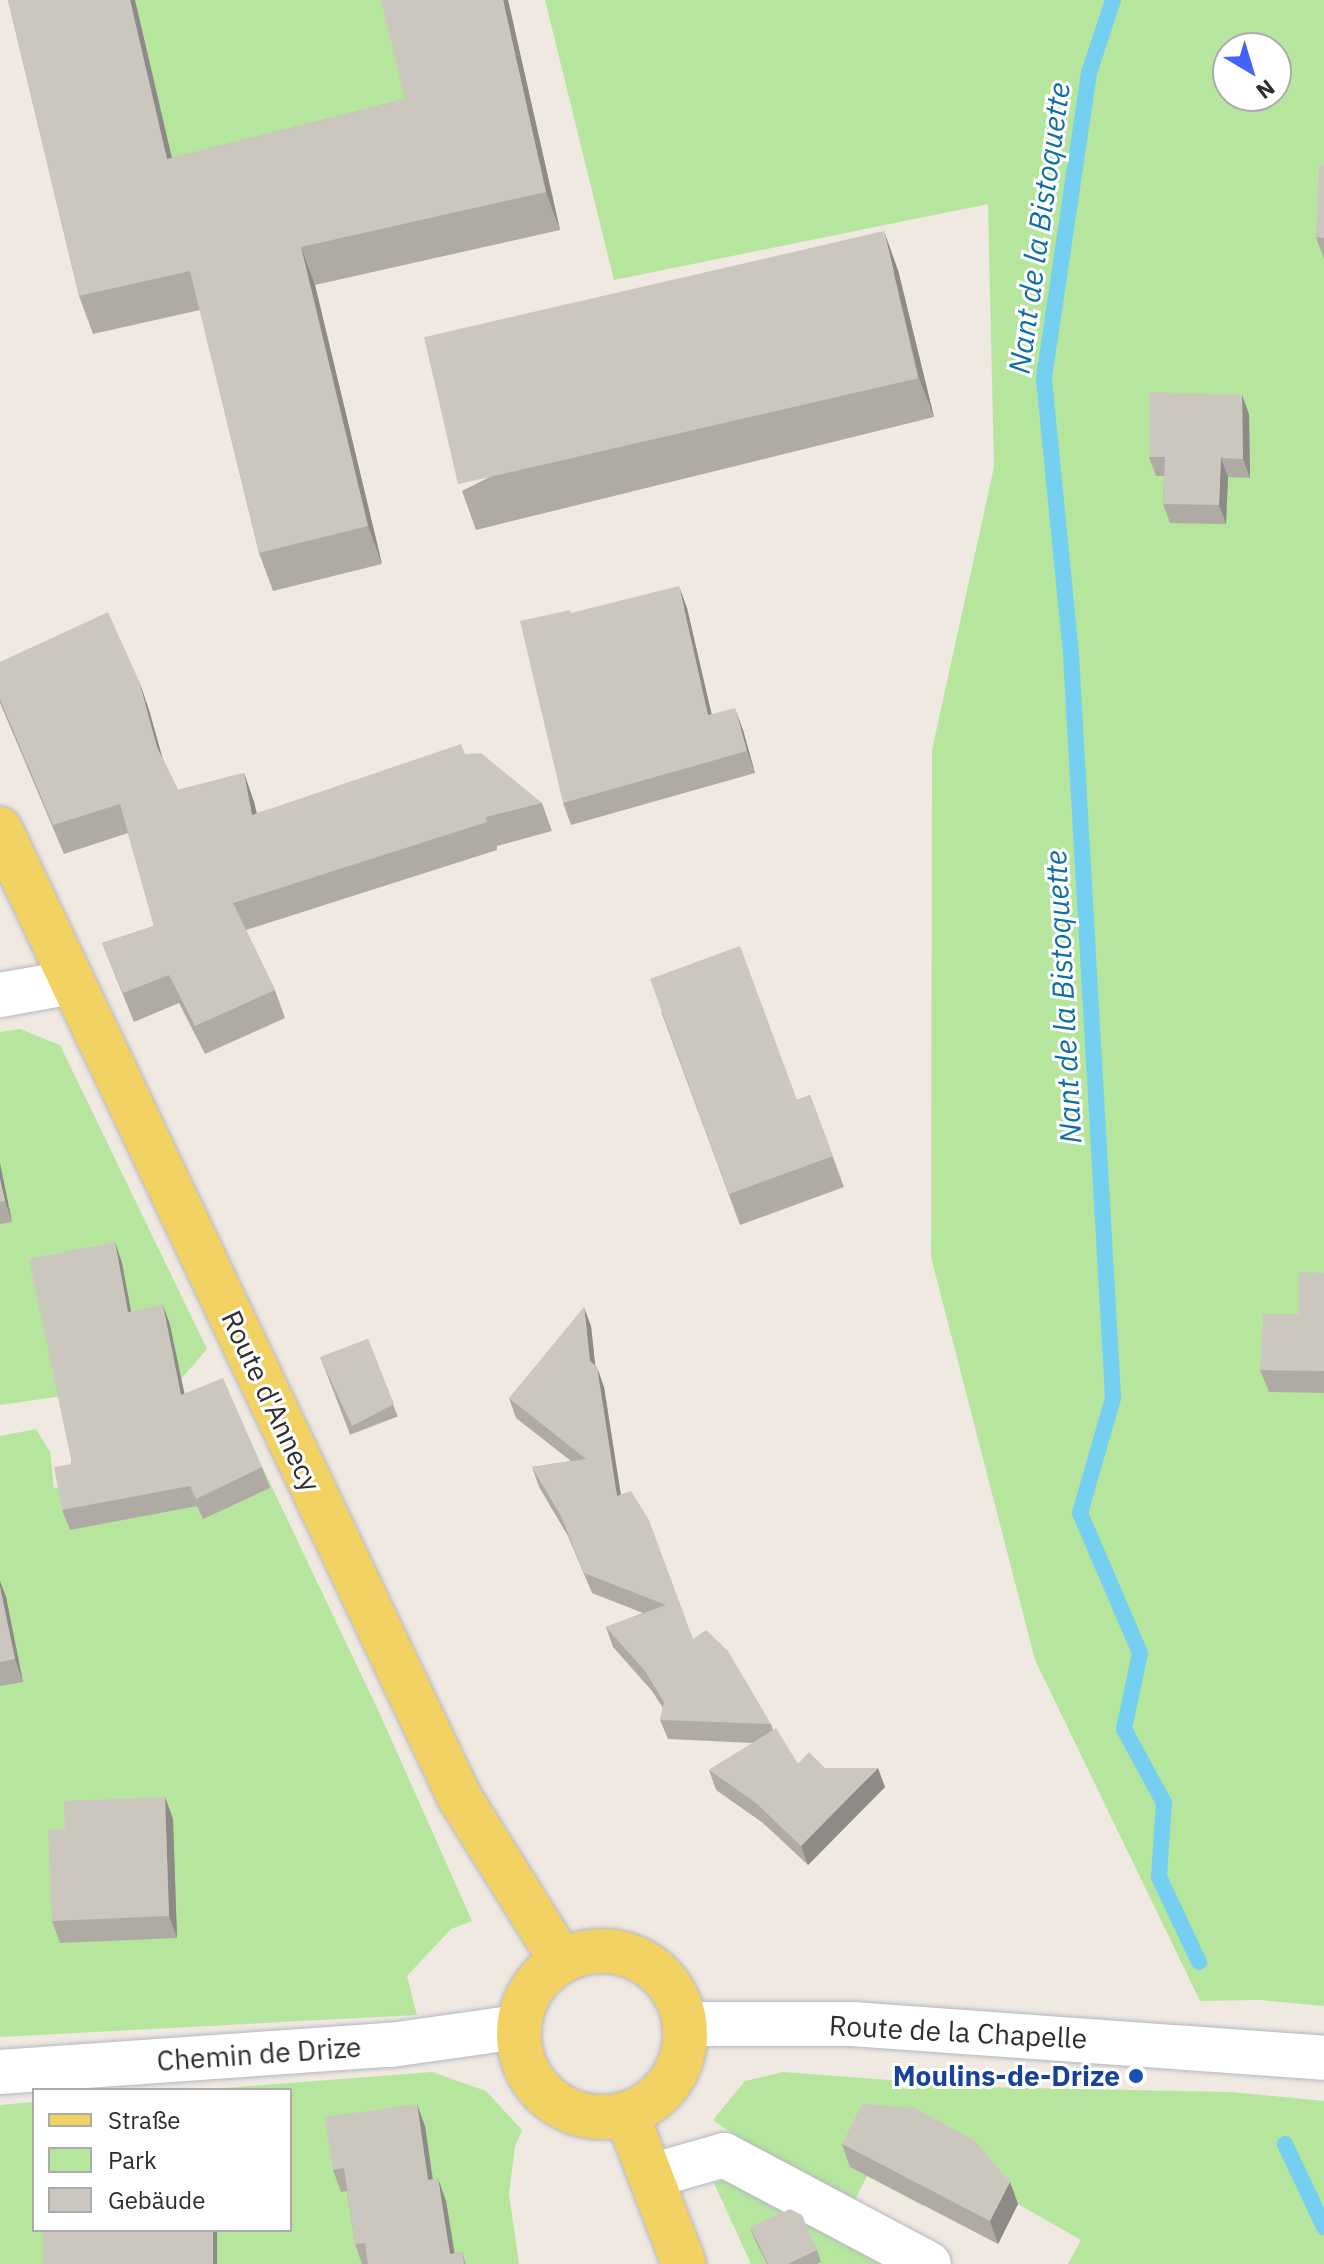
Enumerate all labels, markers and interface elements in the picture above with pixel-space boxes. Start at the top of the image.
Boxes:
north arrow [1212,32,1292,112]
text: N [1251,73,1281,106]
water label: Nant de la Bistoquette [1001,80,1077,376]
water label: Nant de la Bistoquette [1037,849,1089,1145]
street label: Route d'Annecy [214,1305,328,1497]
street label: Route de la Chapelle [828,2008,1088,2056]
street label: Chemin de Drize [156,2030,362,2078]
place label: Moulins-de-Drize [893,2059,1120,2093]
marker: Moulins-de-Drize [1127,2067,1145,2085]
legend [32,2088,292,2232]
text: Straße [108,2104,180,2136]
text: Park [108,2144,157,2176]
text: Gebäude [108,2184,205,2216]

